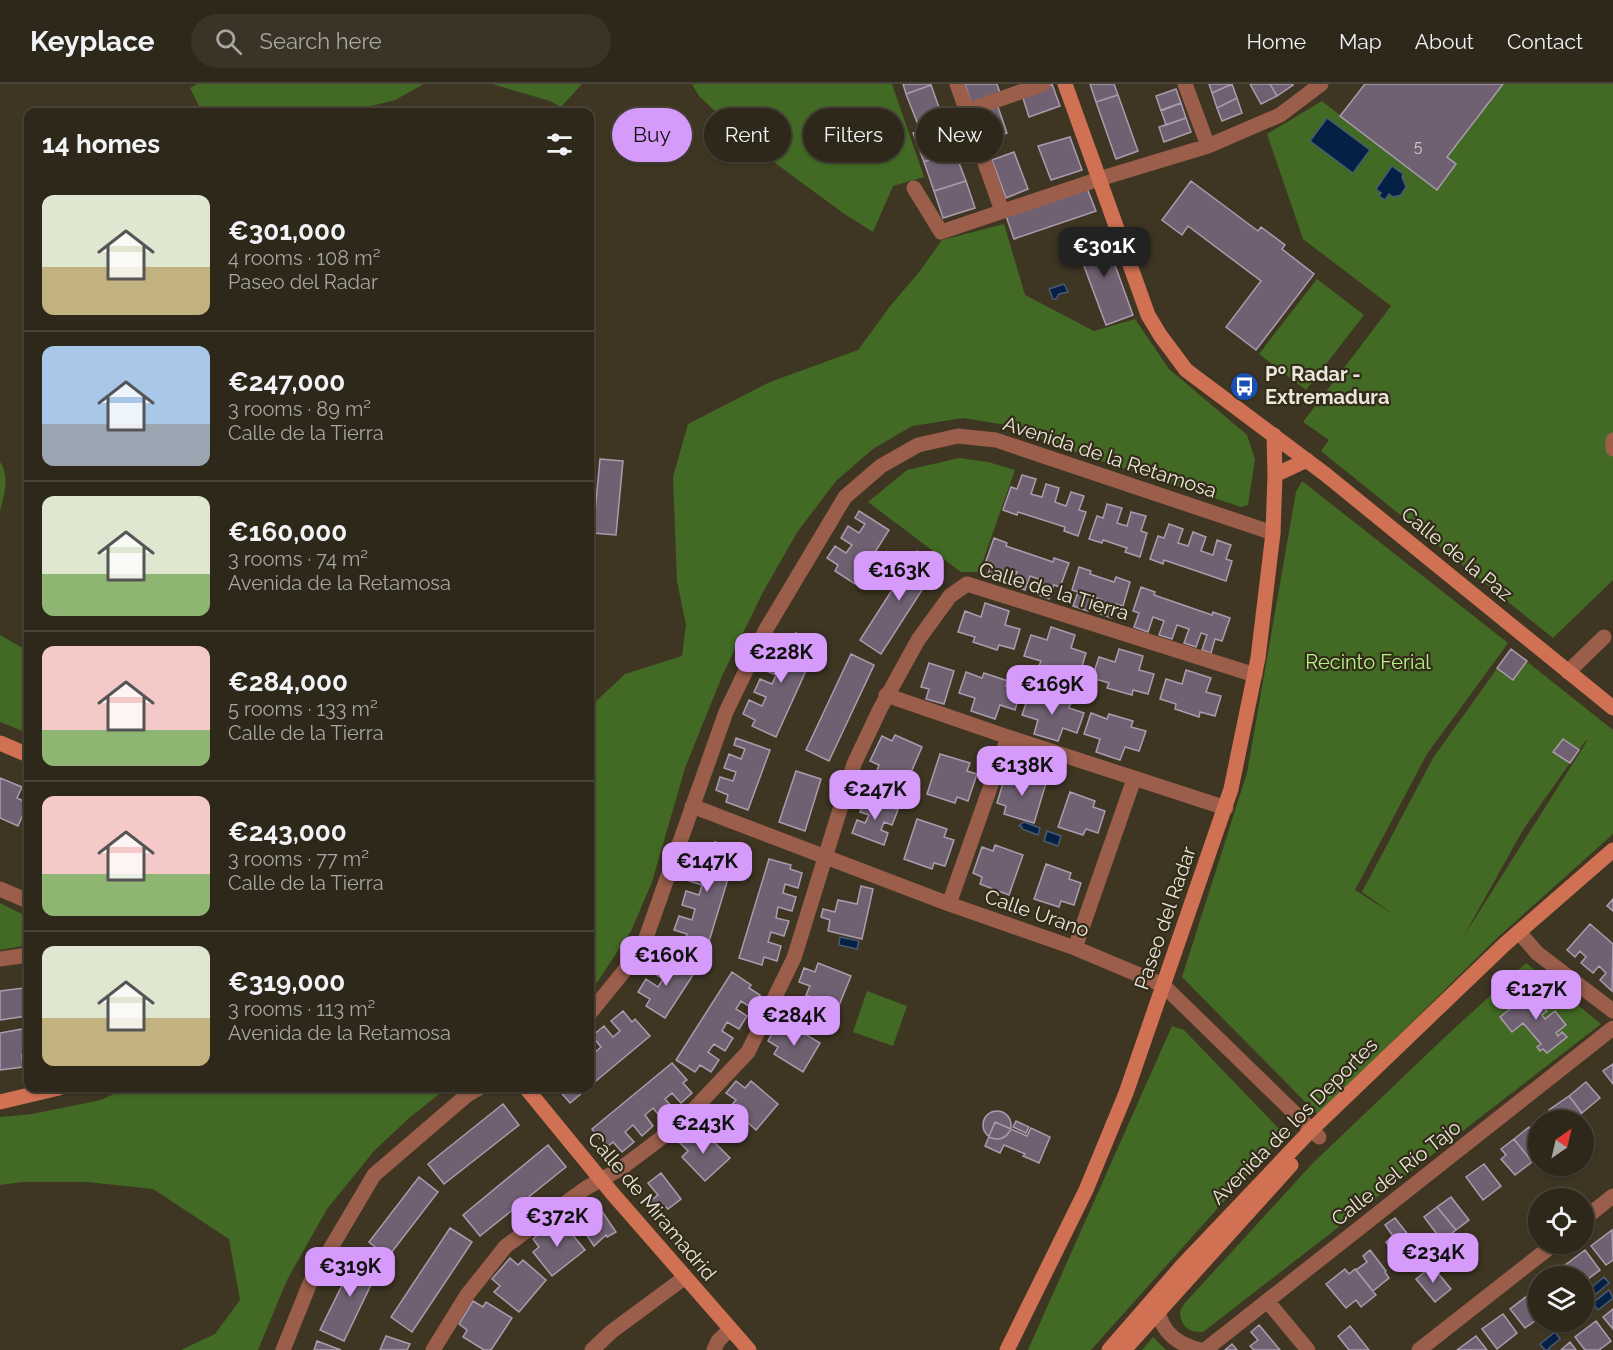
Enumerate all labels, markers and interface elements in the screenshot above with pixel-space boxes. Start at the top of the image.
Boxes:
search box [191,14,611,68]
text: Keyplace [30,25,155,58]
icon: search [212,25,245,58]
text: Search here [260,28,382,54]
text: Home [1247,29,1306,54]
text: Map [1339,29,1382,54]
text: About [1415,29,1474,54]
text: Contact [1507,29,1583,54]
chip: Buy [612,108,692,162]
chip: Rent [704,108,791,162]
chip: Filters [803,108,904,162]
chip: New [916,108,1003,162]
icon: filters [543,128,576,161]
text: 14 homes [42,129,160,159]
house number: 5 [1414,137,1423,156]
text: €301,000 [228,216,346,246]
icon: home [90,219,162,291]
pin: €301K [1062,227,1146,278]
text: €301K [1073,234,1135,258]
text: 4 rooms · 108 m² [228,246,380,270]
text: Paseo del Radar [228,270,378,294]
place label: Pº Radar - Extremadura [1265,362,1389,409]
text: €247,000 [228,367,345,397]
icon: home [90,370,162,442]
bus stop icon: Pº Radar - Extremadura [1228,370,1260,402]
text: 3 rooms · 89 m² [228,397,371,421]
street label: Avenida de la Retamosa [1000,411,1220,503]
text: Calle de la Tierra [228,421,384,445]
street label: Calle de la Paz [1397,502,1518,606]
text: €160,000 [228,517,347,547]
icon: home [90,520,162,592]
text: 3 rooms · 74 m² [228,547,368,571]
pin: €163K [857,551,941,602]
street label: Calle de la Tierra [976,557,1132,625]
text: €163K [868,558,930,582]
text: Avenida de la Retamosa [228,571,451,595]
pin: €228K [739,633,823,684]
text: €228K [749,640,813,664]
park label: Recinto Ferial [1305,650,1431,674]
pin: €169K [1010,665,1094,716]
text: €284,000 [228,667,348,697]
icon: home [90,670,162,742]
text: €169K [1020,672,1084,696]
text: 5 rooms · 133 m² [228,697,378,721]
text: Calle de la Tierra [228,721,384,745]
pin: €138K [980,746,1064,797]
text: €138K [991,753,1053,777]
pin: €247K [833,770,917,821]
text: €247K [843,777,907,801]
text: €243,000 [228,817,347,847]
icon: home [90,820,162,892]
pin: €147K [665,842,749,893]
street label: Paseo del Radar [1129,843,1201,993]
text: 3 rooms · 77 m² [228,847,369,871]
text: €147K [676,849,738,873]
text: Calle de la Tierra [228,871,384,895]
street label: Calle Urano [982,884,1092,942]
pin: €160K [624,936,708,987]
text: €160K [634,943,698,967]
text: €319,000 [228,967,345,997]
icon: home [90,970,162,1042]
pin: €127K [1494,970,1578,1021]
text: €127K [1505,977,1567,1001]
pin: €284K [752,996,836,1047]
text: 3 rooms · 113 m² [228,997,375,1021]
text: €284K [762,1003,826,1027]
text: Avenida de la Retamosa [228,1021,451,1045]
street label: Avenida de los Deportes [1206,1033,1382,1209]
pin: €243K [661,1104,745,1155]
north arrow [1528,1110,1594,1176]
map controls [1528,1110,1594,1332]
text: €243K [671,1111,735,1135]
street label: Calle del Río Tajo [1327,1115,1466,1231]
street label: Calle de Miramadrid [583,1127,721,1285]
button: locate [1528,1188,1594,1254]
pin: €372K [515,1197,599,1248]
text: €372K [526,1204,589,1228]
pin: €234K [1391,1233,1475,1284]
text: €234K [1401,1240,1465,1264]
pin: €319K [308,1247,392,1298]
text: €319K [319,1254,381,1278]
button: layers [1528,1266,1594,1332]

